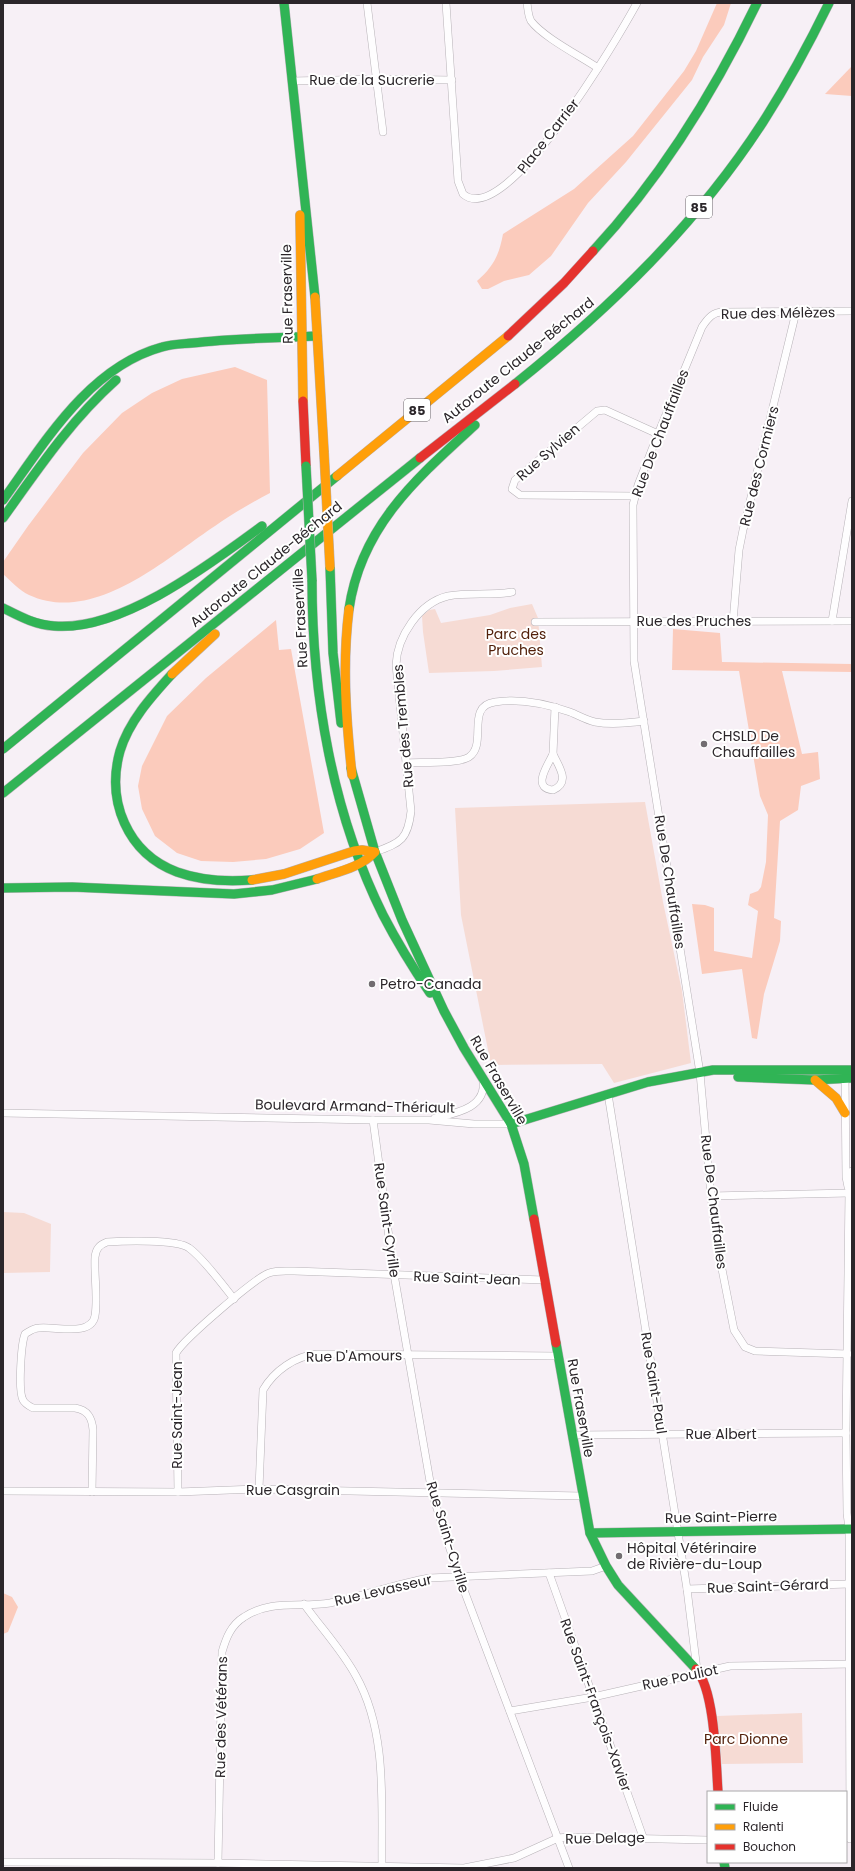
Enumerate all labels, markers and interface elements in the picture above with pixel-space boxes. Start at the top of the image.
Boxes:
street label: Rue de la Sucrerie [309,70,435,90]
street label: Place Carrier [512,94,584,178]
road number: 85 [686,196,712,218]
street label: Rue Fraserville [276,244,298,344]
street label: Autoroute Claude-Béchard [438,292,598,428]
street label: Rue des Mélèzes [721,302,835,324]
street label: Rue De Chauffailles [626,366,694,500]
road number: 85 [404,399,430,421]
street label: Rue des Cormiers [734,404,784,528]
street label: Rue Sylvien [512,419,584,485]
street label: Autoroute Claude-Béchard [186,496,346,632]
street label: Rue Fraserville [287,567,313,668]
street label: Rue des Pruches [637,611,751,631]
park label: Parc des Pruches [486,624,546,660]
street label: Rue des Trembles [388,663,418,789]
place label: CHSLD De Chauffailles [712,726,795,762]
marker: CHSLD De Chauffailles [699,739,709,749]
street label: Rue De Chauffailles [650,814,690,950]
place label: Petro-Canada [380,974,481,994]
marker: Petro-Canada [367,979,377,989]
street label: Rue Fraserville [465,1032,533,1128]
street label: Boulevard Armand-Thériault [255,1094,455,1118]
street label: Rue De Chauffailles [696,1134,732,1270]
street label: Rue Saint-Cyrille [369,1161,405,1279]
street label: Rue Saint-Jean [413,1266,521,1290]
street label: Rue Saint-Paul [636,1331,672,1435]
street label: Rue D'Amours [306,1345,402,1367]
street label: Rue Fraserville [562,1357,600,1459]
street label: Rue Saint-Jean [167,1361,187,1469]
street label: Rue Albert [685,1424,757,1444]
street label: Rue Saint-Cyrille [422,1479,475,1596]
street label: Rue Casgrain [246,1480,340,1500]
street label: Rue Saint-Pierre [665,1506,778,1528]
place label: Hôpital Vétérinaire de Rivière-du-Loup [627,1538,762,1574]
marker: Hôpital Vétérinaire de Rivière-du-Loup [614,1551,624,1561]
street label: Rue Levasseur [332,1569,434,1611]
street label: Rue Saint-Gérard [707,1574,829,1598]
street label: Rue Saint-François-Xavier [555,1616,637,1794]
street label: Rue des Vétérans [210,1656,232,1778]
street label: Rue Pouliot [640,1659,720,1695]
park label: Parc Dionne [704,1729,788,1749]
legend [707,1791,847,1863]
text: Fluide [743,1798,778,1815]
text: Ralenti [743,1818,784,1835]
street label: Rue Delage [565,1827,645,1849]
text: Bouchon [743,1838,796,1855]

